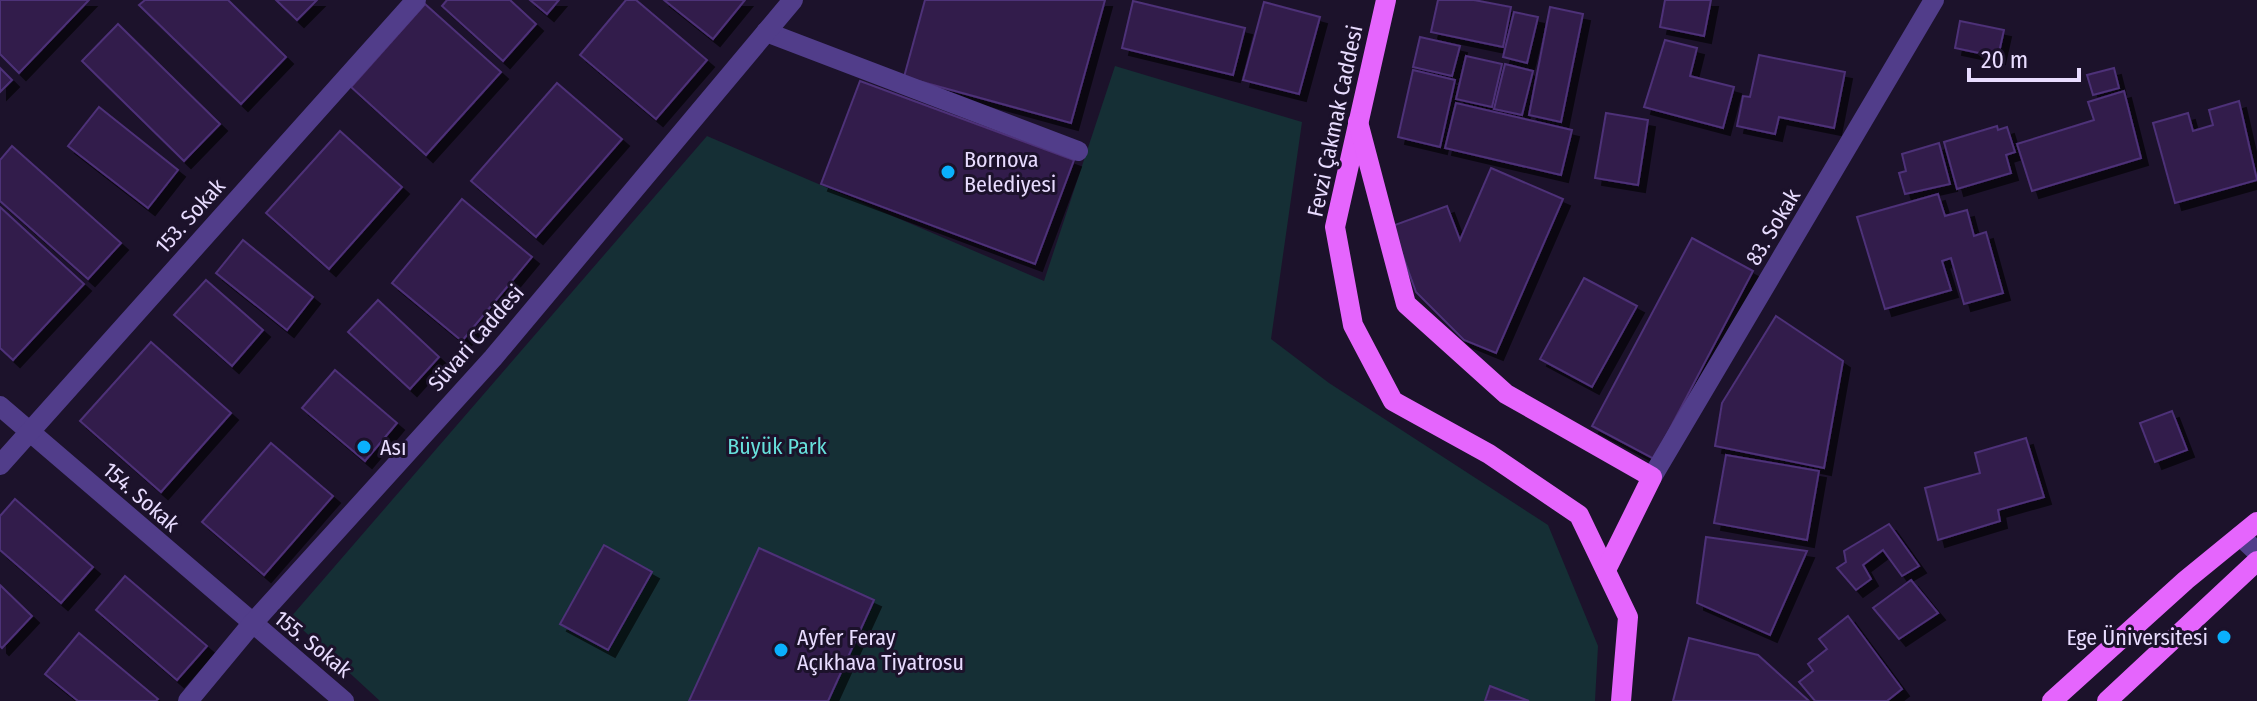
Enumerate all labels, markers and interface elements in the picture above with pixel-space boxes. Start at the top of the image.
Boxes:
street label: Fevzi Çakmak Caddesi [1302,23,1369,219]
scale bar [1969,32,2079,82]
text: 20 m [1981,46,2028,74]
place label: Bornova Belediyesi [964,146,1056,198]
marker: Bornova Belediyesi [939,163,957,181]
street label: 153. Sokak [149,172,231,259]
street label: 83. Sokak [1740,183,1807,270]
street label: Süvari Caddesi [422,279,530,397]
park label: Büyük Park [727,433,827,460]
place label: Ası [380,434,407,461]
marker: Ası [355,438,373,456]
street label: 154. Sokak [97,456,185,538]
street label: 155. Sokak [269,605,358,684]
place label: Ayfer Feray Açıkhava Tiyatrosu [797,624,964,676]
place label: Ege Üniversitesi [2066,624,2208,651]
marker: Ege Üniversitesi [2215,628,2233,646]
marker: Ayfer Feray Açıkhava Tiyatrosu [772,641,790,659]

